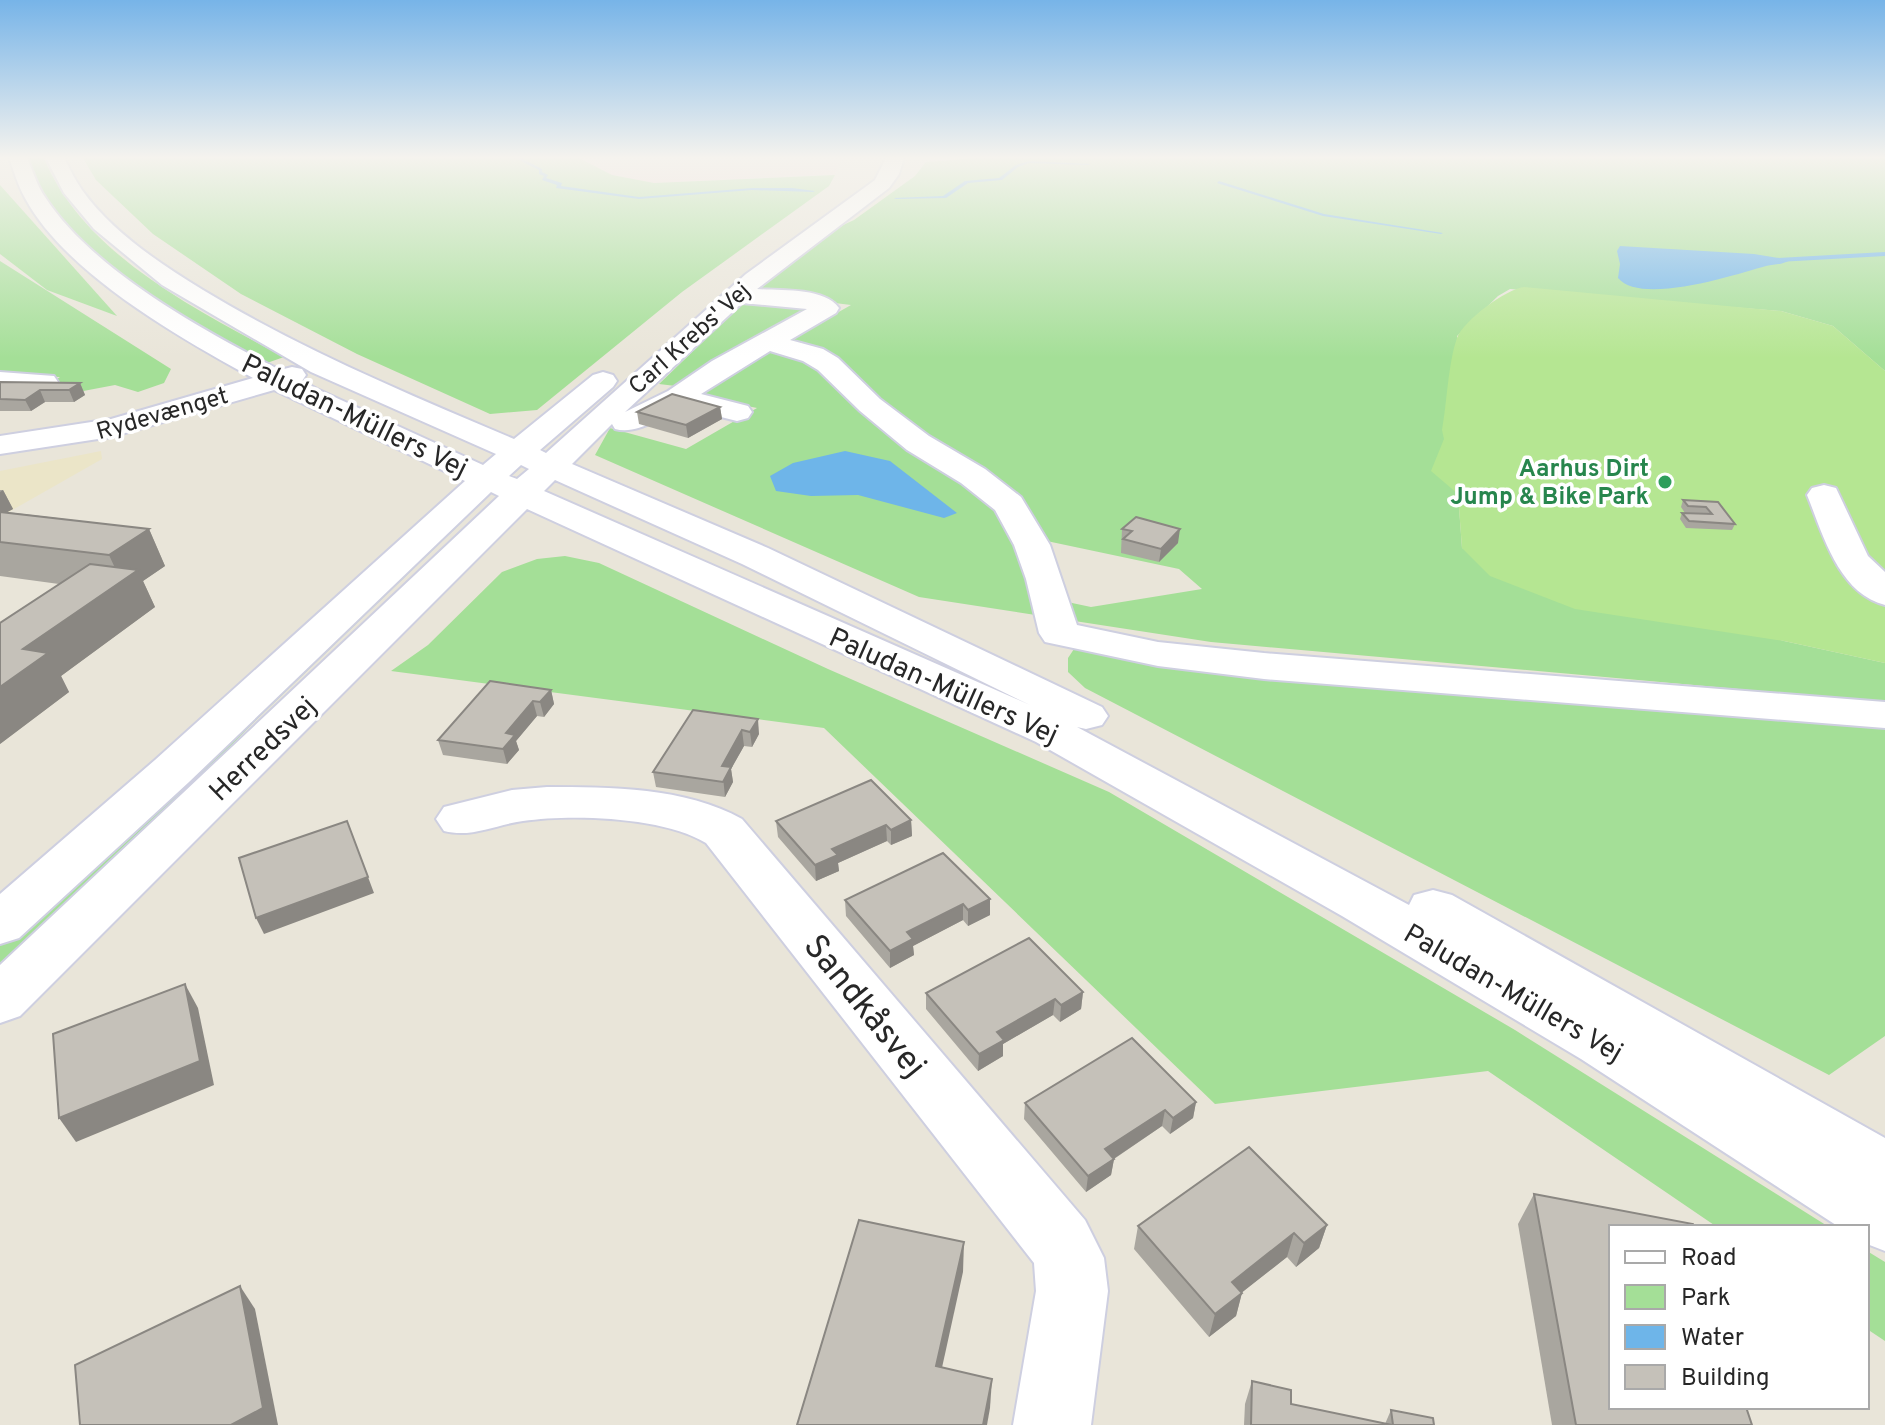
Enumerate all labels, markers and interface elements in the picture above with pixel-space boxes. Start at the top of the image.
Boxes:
street label: Carl Krebs' Vej [623,277,758,402]
street label: Paludan-Müllers Vej [235,347,473,488]
street label: Rydevænget [93,382,232,448]
place label: Aarhus Dirt Jump & Bike Park [1450,455,1649,513]
marker: Aarhus Dirt Jump & Bike Park [1656,473,1674,491]
street label: Paludan-Müllers Vej [822,621,1063,755]
street label: Herredsvej [203,690,326,810]
street label: Paludan-Müllers Vej [1396,917,1629,1072]
street label: Sandkåsvej [792,927,934,1088]
legend [1609,1225,1869,1409]
text: Road [1681,1244,1737,1274]
text: Park [1681,1284,1731,1314]
text: Water [1681,1324,1744,1354]
text: Building [1681,1364,1770,1394]

